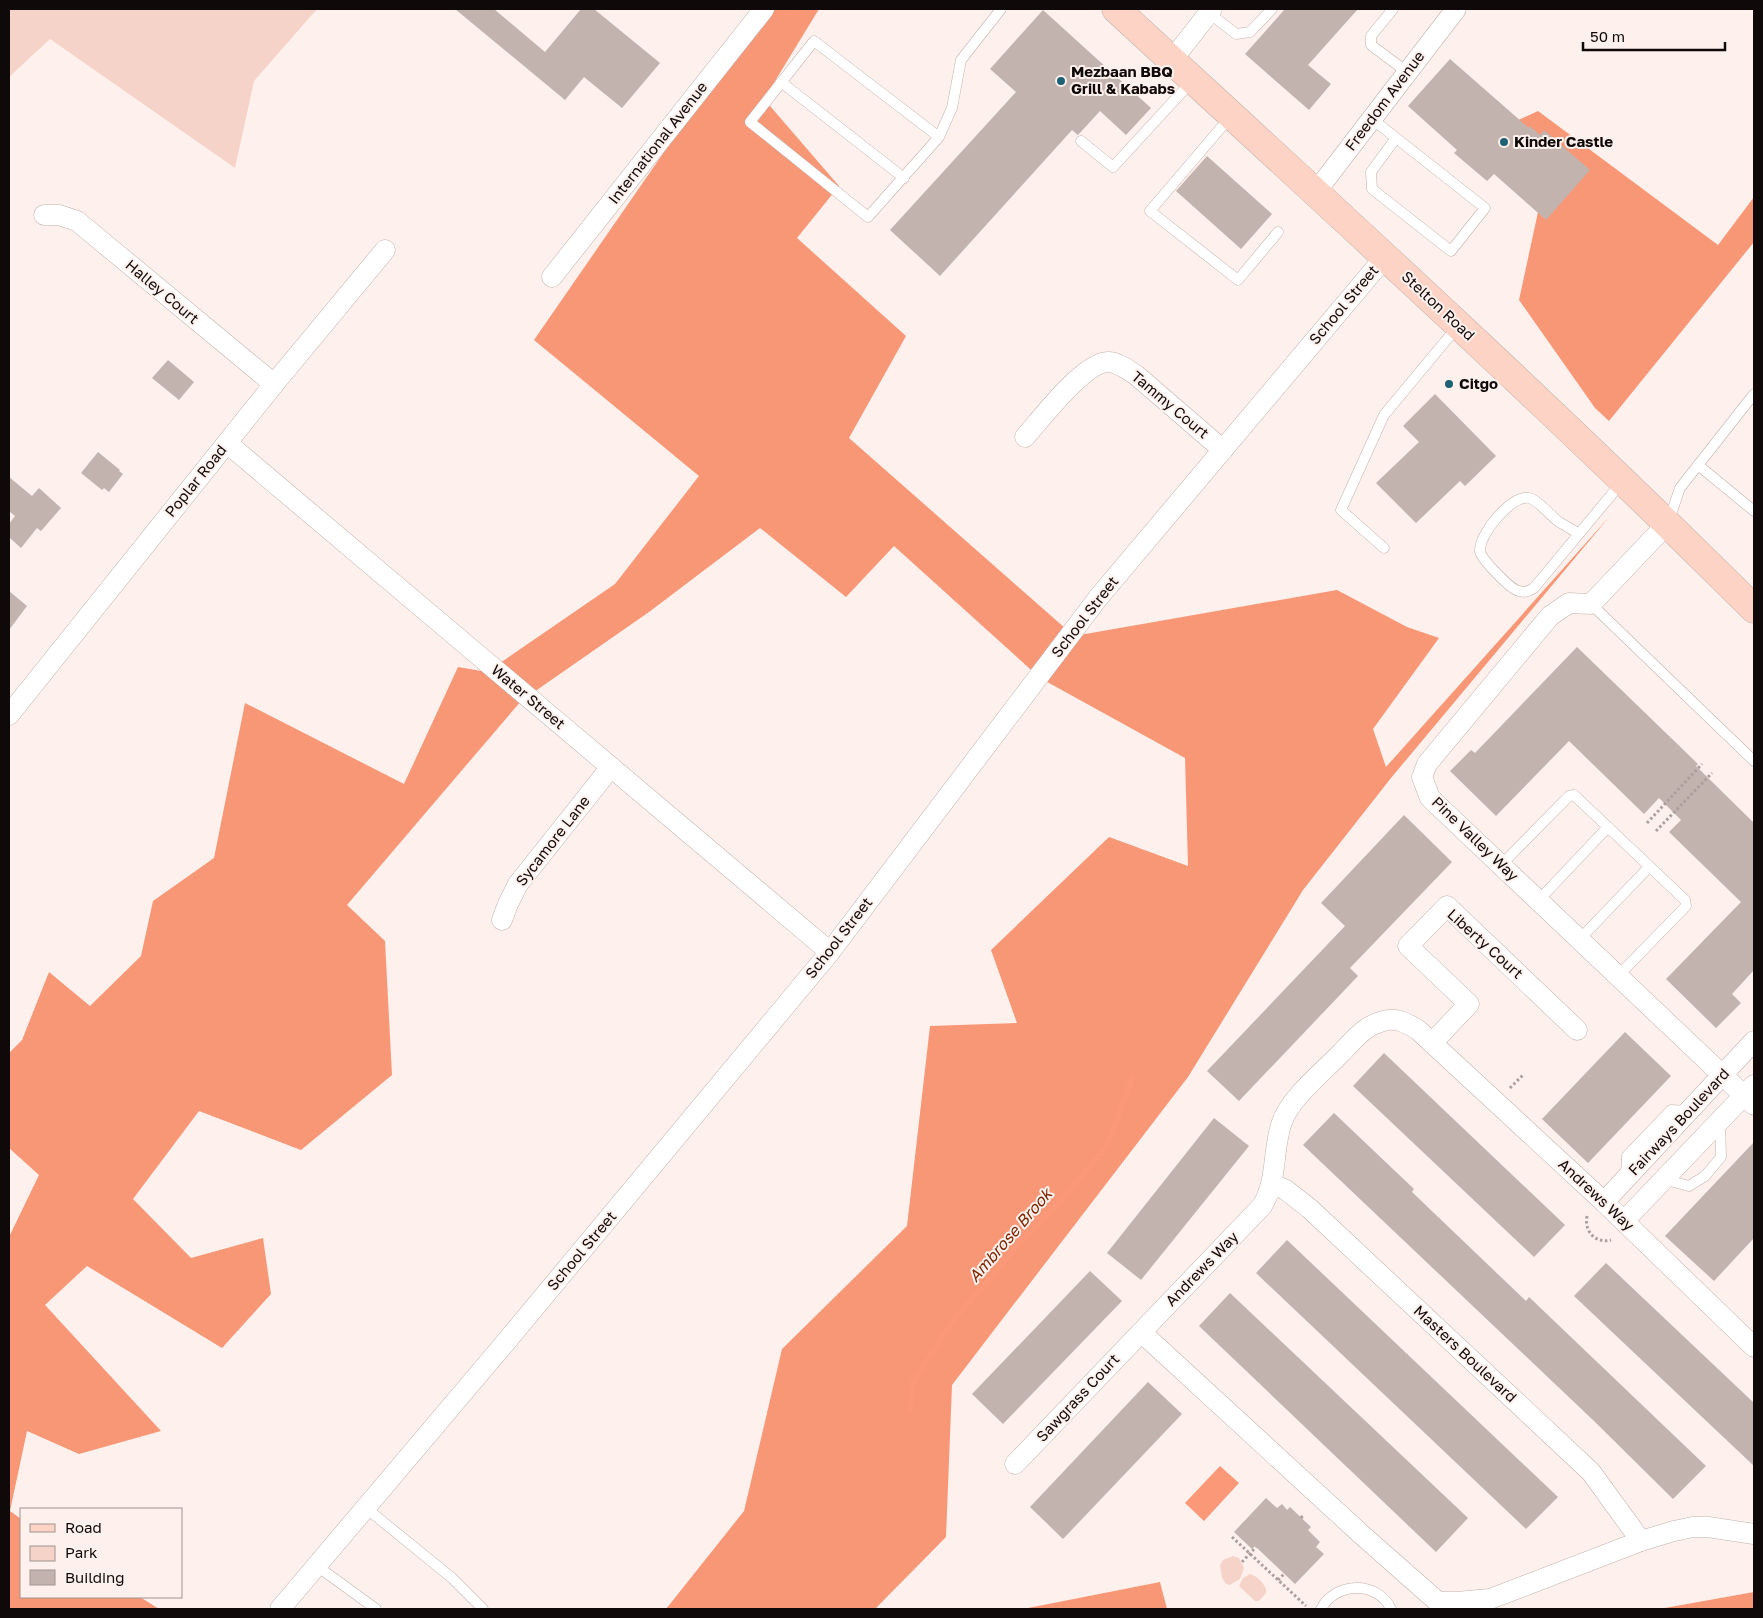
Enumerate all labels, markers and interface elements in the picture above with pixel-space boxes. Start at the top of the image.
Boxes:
scale bar [1583,20,1726,52]
text: 50 m [1590,27,1625,45]
street label: Freedom Avenue [1341,47,1428,154]
place label: Mezbaan BBQ Grill & Kababs [1071,62,1175,97]
marker: Mezbaan BBQ Grill & Kababs [1055,75,1067,87]
street label: International Avenue [604,77,711,207]
place label: Kinder Castle [1514,132,1613,150]
marker: Kinder Castle [1498,136,1510,148]
street label: Halley Court [122,255,203,327]
street label: School Street [1305,261,1382,348]
street label: Stelton Road [1398,267,1479,344]
street label: Tammy Court [1128,367,1213,442]
place label: Citgo [1459,374,1498,392]
marker: Citgo [1443,378,1455,390]
street label: Poplar Road [161,441,230,520]
street label: School Street [1047,572,1121,661]
street label: Water Street [488,660,569,732]
street label: Sycamore Lane [511,791,593,889]
street label: Pine Valley Way [1429,792,1523,885]
street label: School Street [801,893,875,982]
street label: Liberty Court [1444,905,1527,982]
street label: Fairways Boulevard [1624,1064,1733,1179]
street label: Andrews Way [1555,1155,1639,1234]
water label: Ambrose Brook [964,1183,1057,1286]
street label: School Street [543,1207,620,1294]
street label: Andrews Way [1161,1227,1242,1309]
street label: Masters Boulevard [1411,1301,1521,1406]
street label: Sawgrass Court [1032,1350,1123,1445]
legend [20,1508,182,1598]
text: Road [65,1518,102,1536]
text: Park [65,1543,98,1561]
text: Building [65,1568,125,1586]

